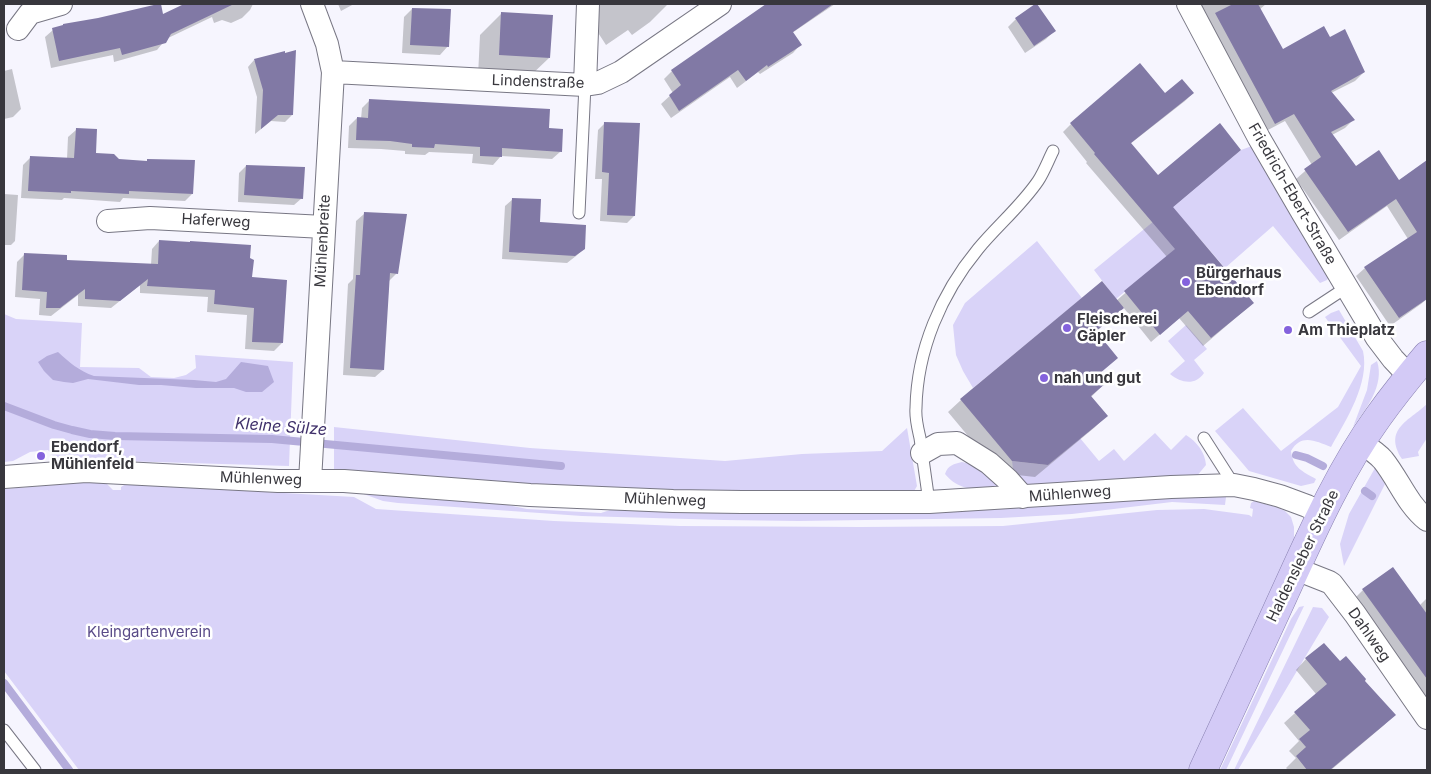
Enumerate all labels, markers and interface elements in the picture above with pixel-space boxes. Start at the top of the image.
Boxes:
street label: Lindenstraße [491,71,585,93]
street label: Friedrich-Ebert-Straße [1244,120,1340,268]
street label: Mühlenbreite [312,194,334,288]
street label: Haferweg [181,210,251,232]
place label: Bürgerhaus Ebendorf [1196,264,1282,299]
marker: Bürgerhaus Ebendorf [1180,276,1192,288]
place label: Fleischerei Gäpler [1077,310,1157,345]
place label: Am Thieplatz [1298,321,1395,339]
marker: Fleischerei Gäpler [1061,322,1073,334]
marker: Am Thieplatz [1282,324,1294,336]
place label: nah und gut [1054,369,1141,387]
marker: nah und gut [1038,372,1050,384]
water label: Kleine Sülze [234,414,328,440]
place label: Ebendorf, Mühlenfeld [51,438,134,473]
marker: Ebendorf, Mühlenfeld [35,450,47,462]
street label: Mühlenweg [219,469,303,489]
street label: Mühlenweg [1028,482,1112,506]
street label: Haldensleber Straße [1263,487,1343,625]
street label: Mühlenweg [623,490,707,510]
street label: Dahlweg [1344,605,1394,665]
park label: Kleingartenverein [87,623,211,641]

